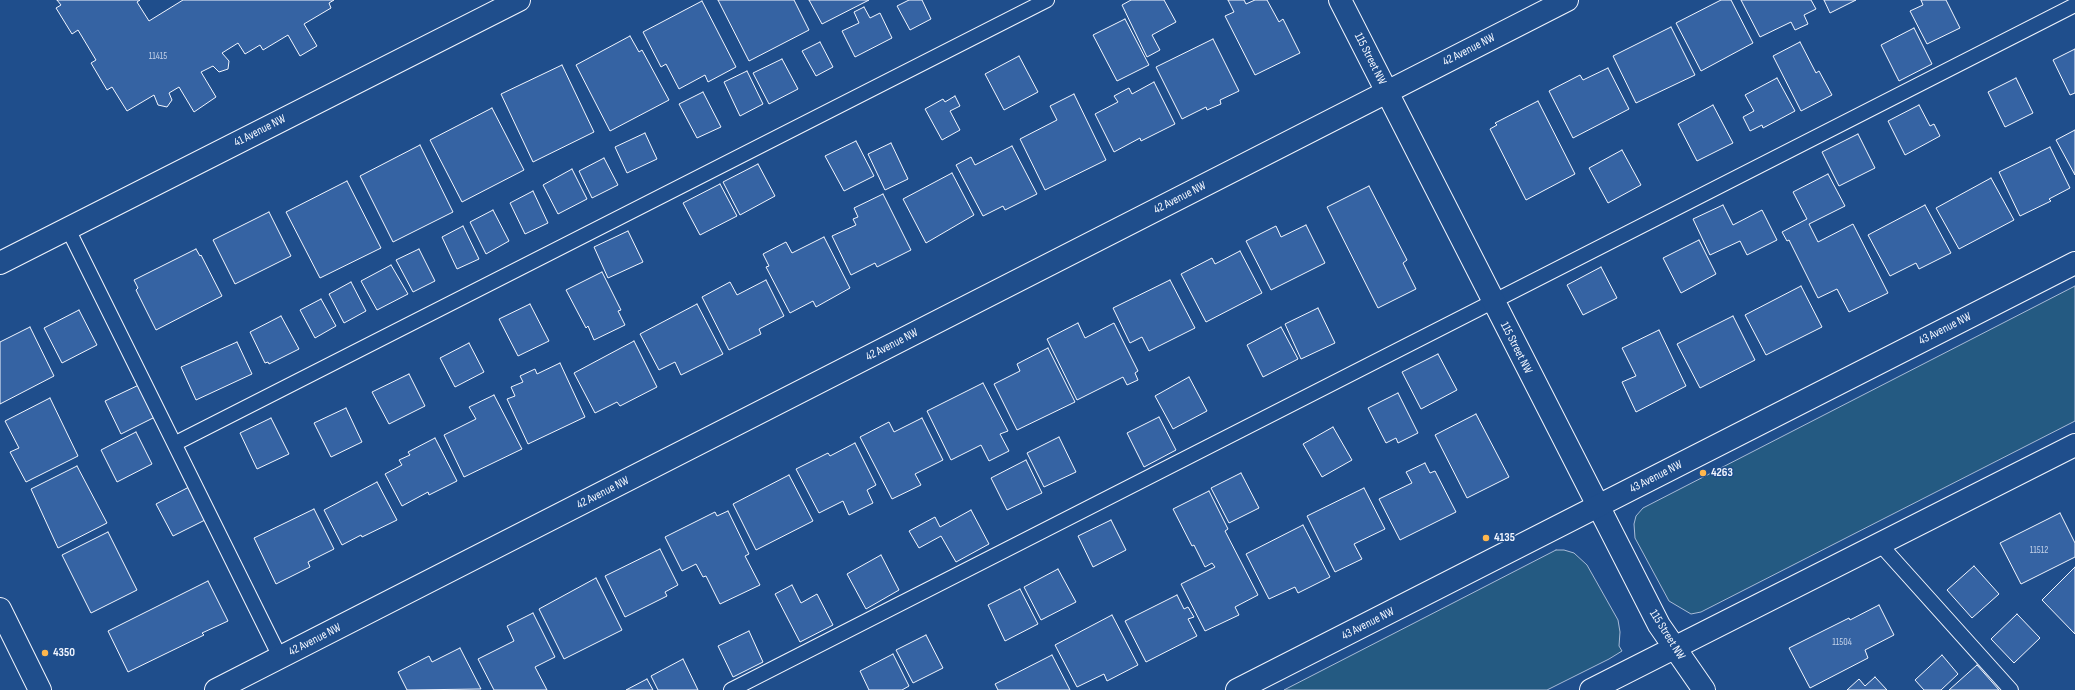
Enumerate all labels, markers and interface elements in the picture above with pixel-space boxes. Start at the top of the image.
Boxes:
street label: 115 Street NW [1351,31,1389,87]
street label: 42 Avenue NW [1440,31,1498,69]
house number: 11415 [149,50,167,62]
street label: 41 Avenue NW [232,112,288,150]
street label: 42 Avenue NW [1151,179,1209,217]
street label: 43 Avenue NW [1916,310,1974,348]
street label: 115 Street NW [1497,320,1535,376]
street label: 42 Avenue NW [863,326,921,364]
street label: 43 Avenue NW [1627,458,1685,496]
place label: 4263 [1711,466,1733,480]
marker: 4263 [1698,468,1708,478]
street label: 42 Avenue NW [574,474,632,512]
place label: 4135 [1494,531,1515,545]
marker: 4135 [1481,533,1491,543]
house number: 11512 [2030,544,2048,556]
street label: 43 Avenue NW [1339,605,1397,643]
street label: 115 Street NW [1646,607,1688,663]
street label: 42 Avenue NW [286,621,344,659]
house number: 11504 [1832,636,1852,648]
place label: 4350 [53,646,75,660]
marker: 4350 [40,648,50,658]

